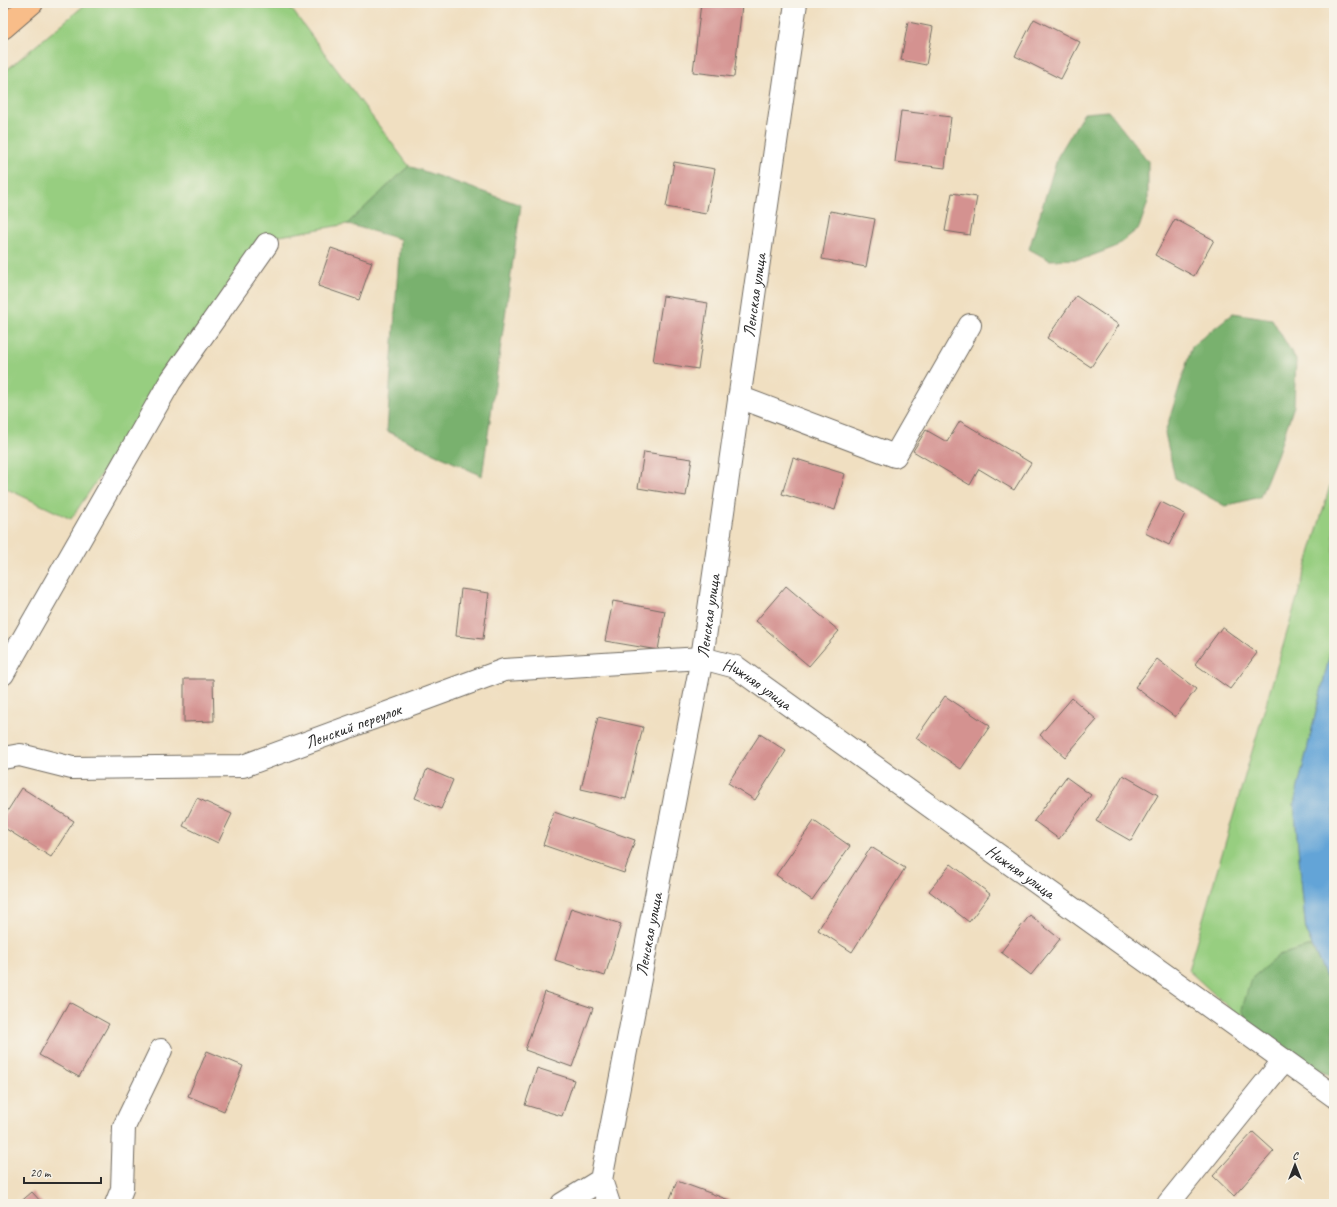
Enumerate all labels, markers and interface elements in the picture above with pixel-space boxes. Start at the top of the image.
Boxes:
street label: Ленская улица [738,250,771,338]
street label: Ленская улица [692,571,725,659]
street label: Нижняя улица [720,654,797,716]
street label: Ленский переулок [302,698,406,753]
street label: Нижняя улица [982,840,1061,905]
street label: Ленская улица [631,889,668,978]
north arrow [1275,1145,1315,1185]
text: С [1292,1148,1299,1162]
scale bar [24,1159,101,1185]
text: 20 m [30,1165,52,1181]

